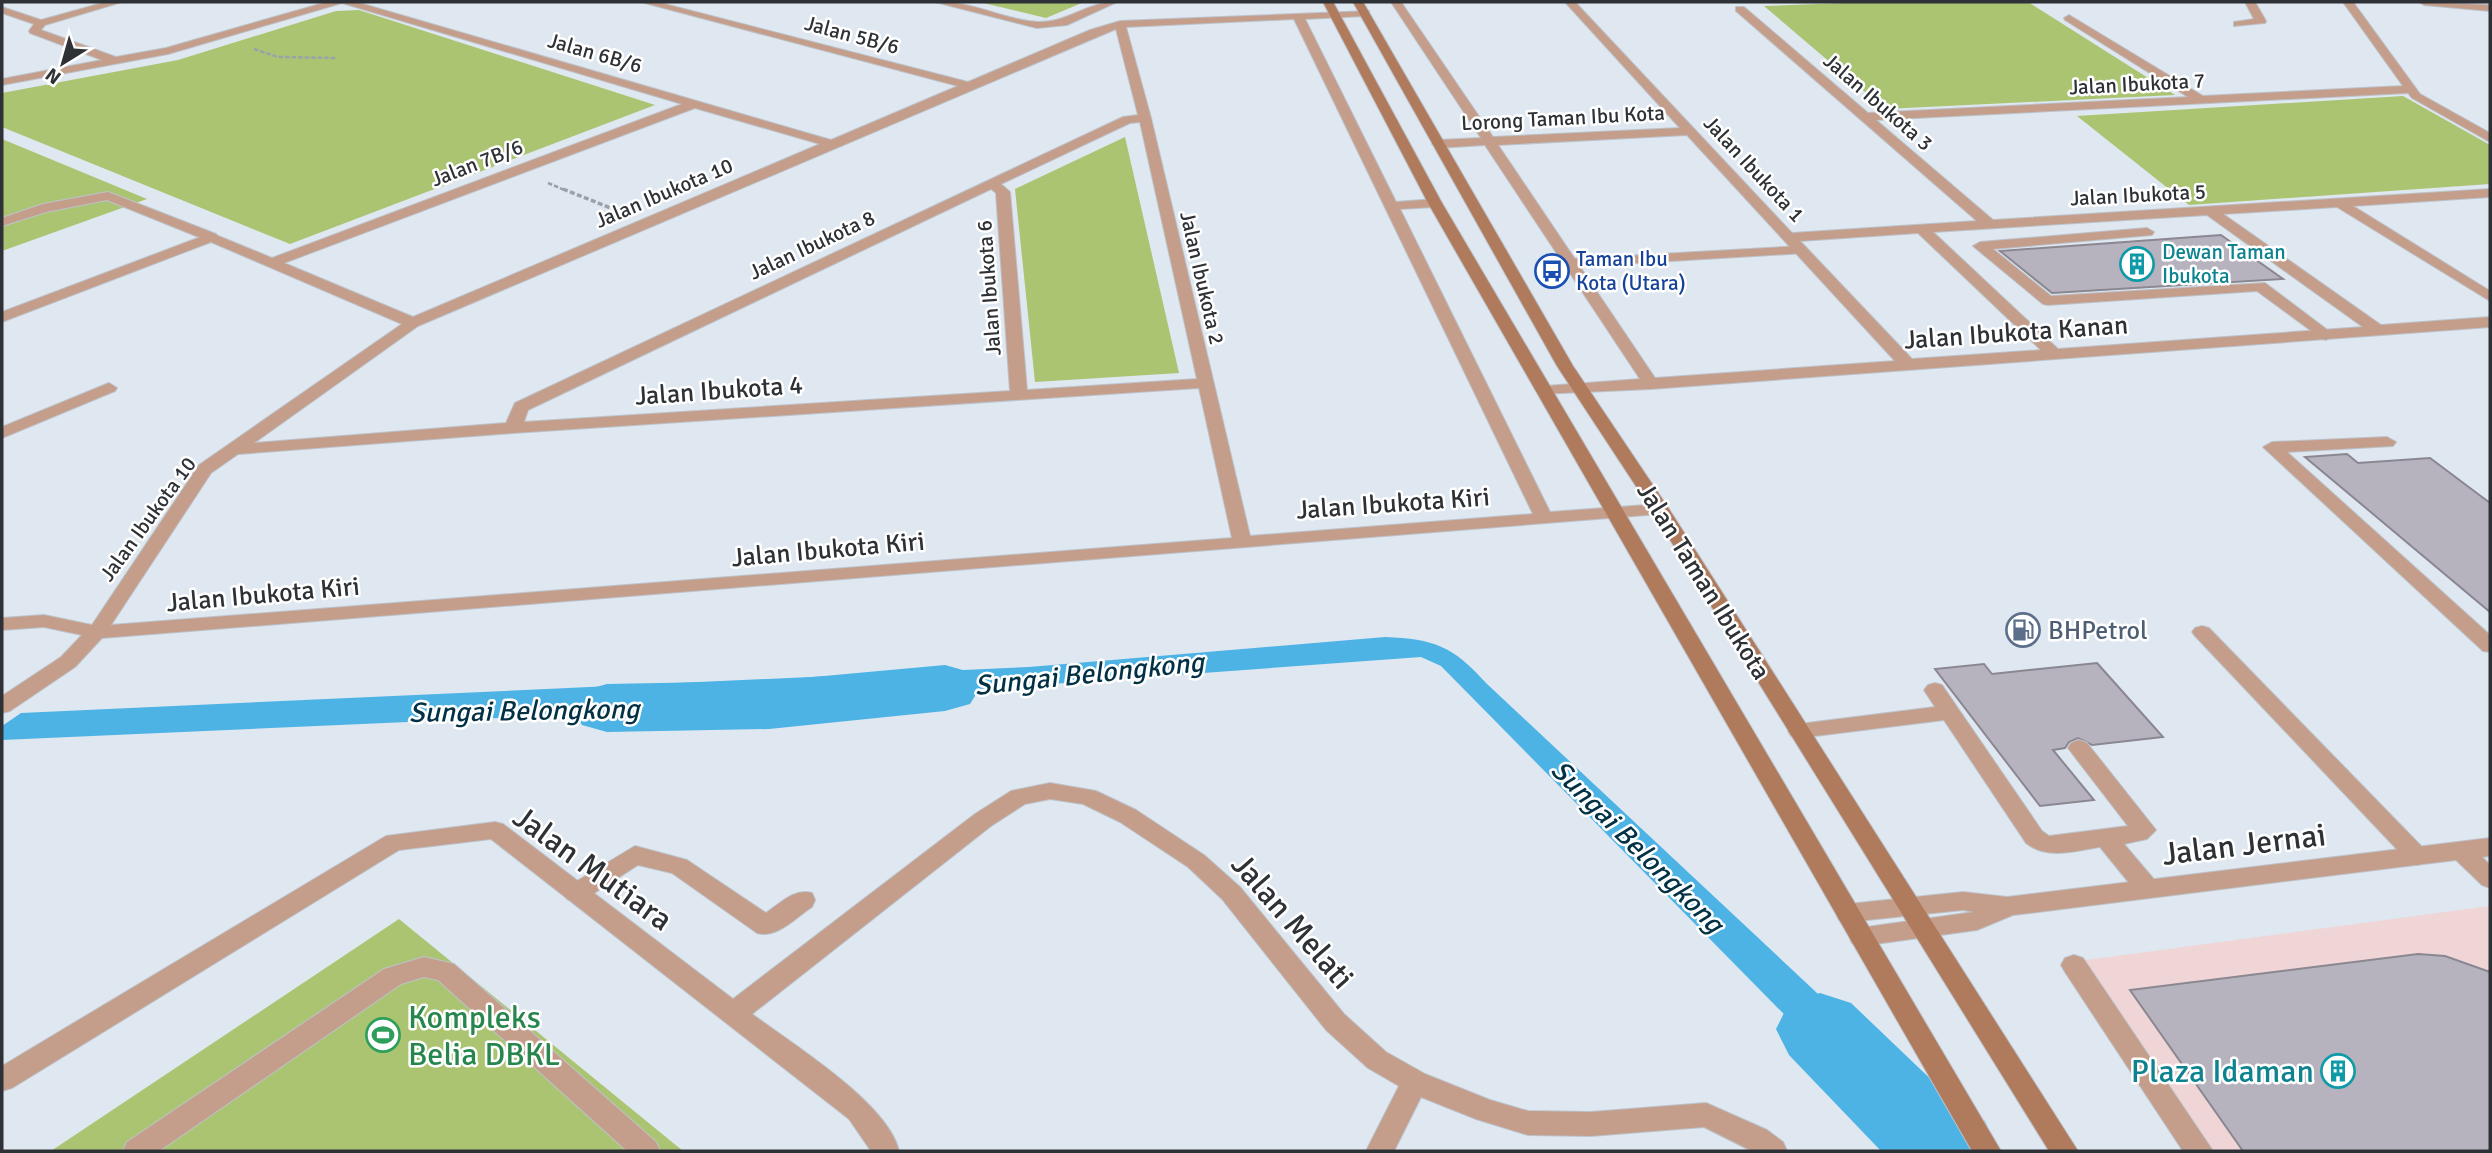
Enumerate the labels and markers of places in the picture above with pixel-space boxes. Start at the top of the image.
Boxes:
place label: Dewan Taman Ibukota [2162,239,2286,289]
building icon: Dewan Taman Ibukota [2118,245,2156,283]
place label: Taman Ibu Kota (Utara) [1576,246,1686,296]
bus stop icon: Taman Ibu Kota (Utara) [1533,252,1571,290]
fuel station icon: BHPetrol [2004,611,2042,649]
place label: BHPetrol [2048,615,2148,647]
place label: Kompleks Belia DBKL [408,998,560,1074]
sports icon: Kompleks Belia DBKL [364,1016,402,1054]
place label: Plaza Idaman [2131,1052,2314,1091]
building icon: Plaza Idaman [2319,1052,2357,1090]

